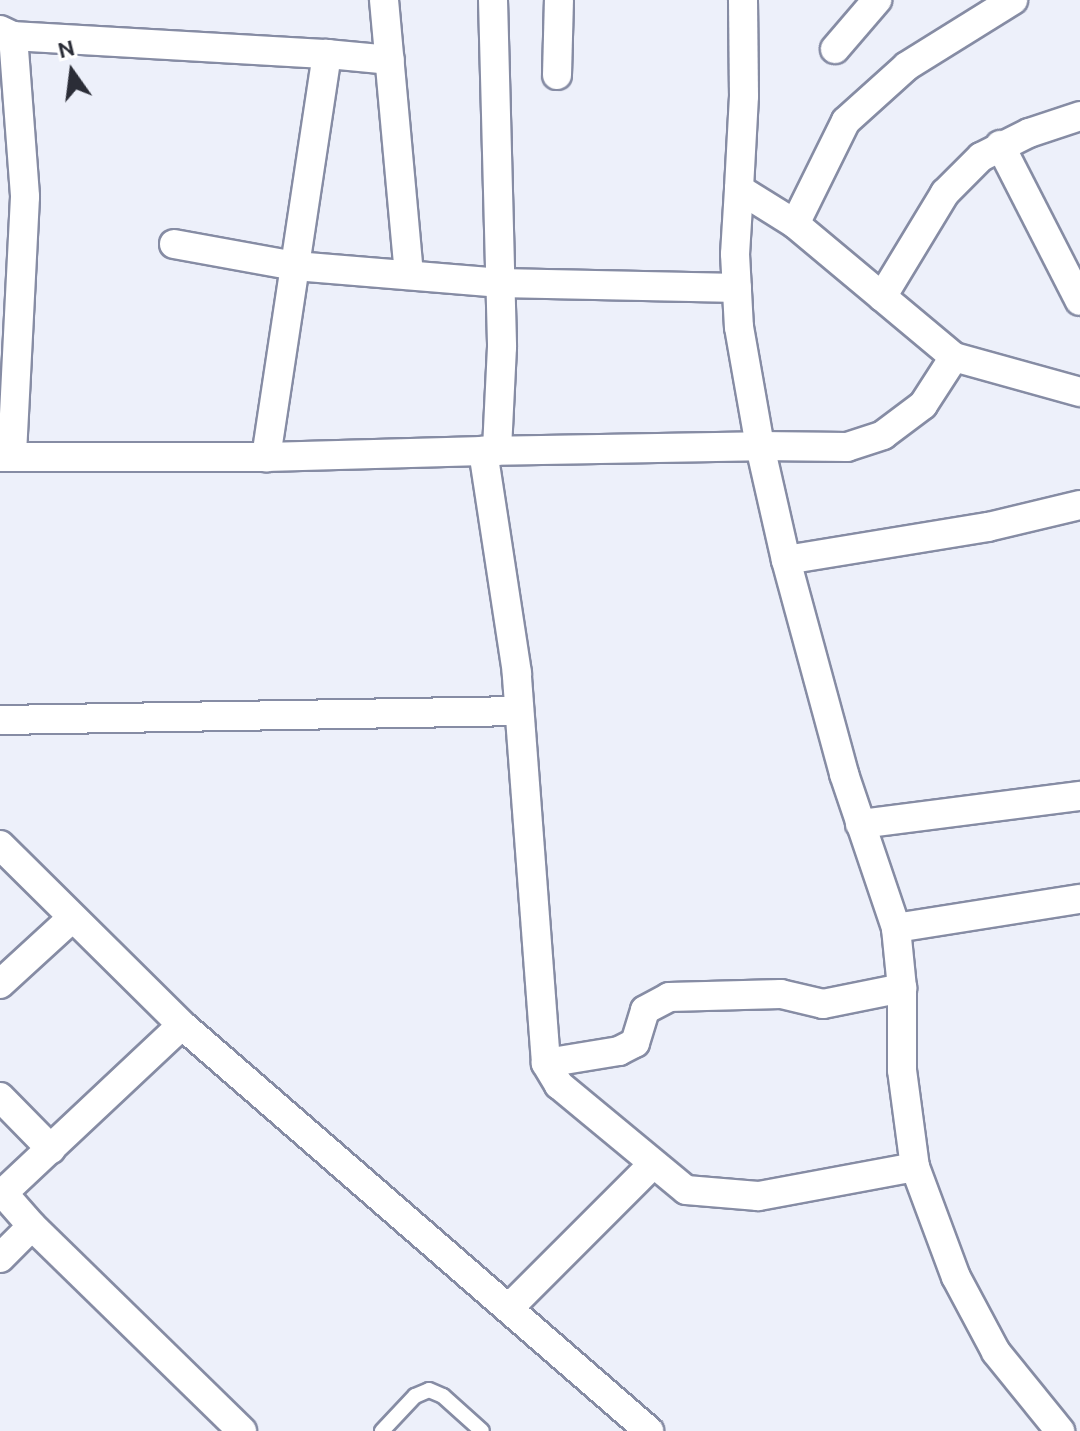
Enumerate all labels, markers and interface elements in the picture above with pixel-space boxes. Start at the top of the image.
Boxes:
north arrow [32,32,112,112]
text: N [55,34,77,62]

